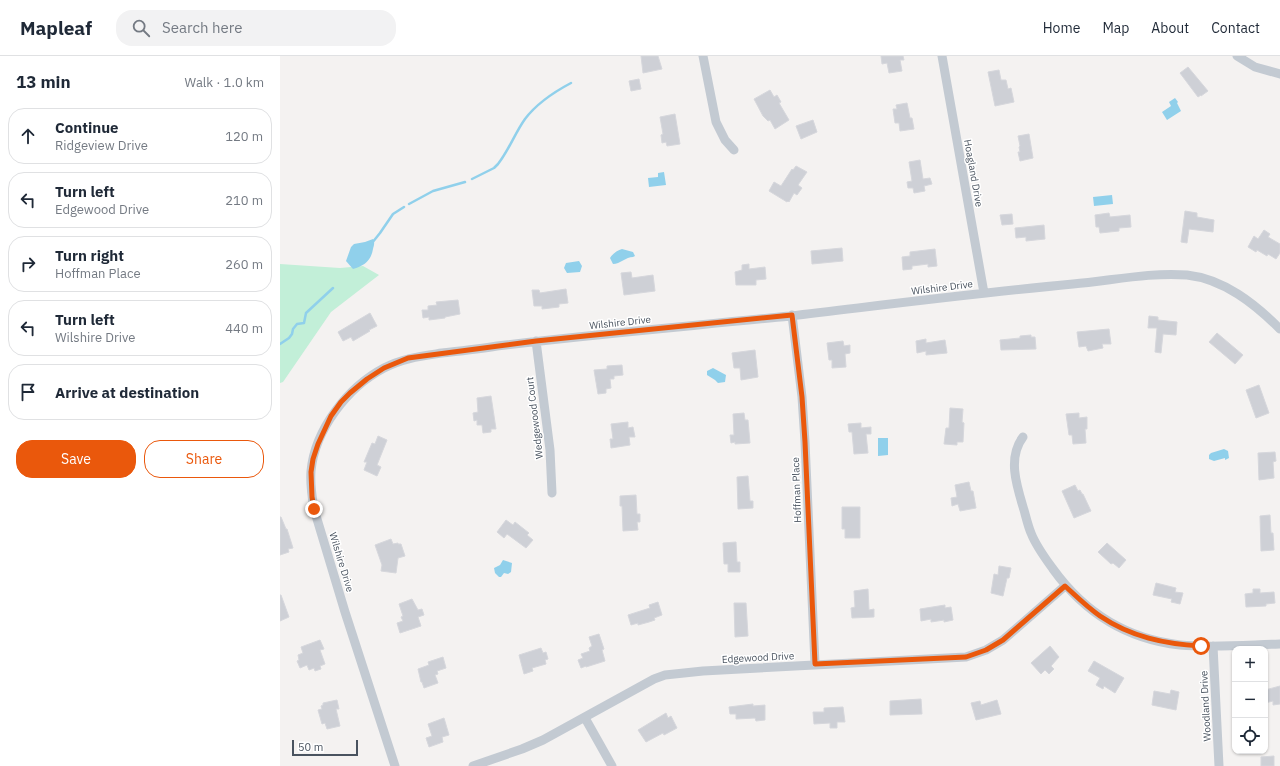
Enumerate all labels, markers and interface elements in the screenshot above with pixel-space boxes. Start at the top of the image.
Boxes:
search box [116,10,396,46]
text: Mapleaf [20,16,92,40]
icon: search [130,17,152,39]
text: Search here [162,18,242,37]
text: Home [1043,19,1080,37]
text: Map [1102,19,1129,37]
text: About [1151,19,1189,37]
text: Contact [1211,19,1260,37]
text: 13 min [16,71,71,93]
text: Walk · 1.0 km [184,74,264,91]
text: Continue [55,118,119,137]
icon: ahead [17,125,39,147]
text: 120 m [225,128,263,145]
text: Ridgeview Drive [55,137,148,154]
street label: Hoagland Drive [961,138,986,208]
text: Turn left [55,182,115,201]
icon: left [17,189,39,211]
text: 210 m [225,192,263,209]
text: Edgewood Drive [55,201,149,218]
text: Turn right [55,246,124,265]
icon: right [17,253,39,275]
text: 260 m [225,256,263,273]
text: Hoffman Place [55,265,141,282]
street label: Wilshire Drive [911,277,974,298]
text: Turn left [55,310,115,329]
street label: Wilshire Drive [589,313,652,332]
icon: left [17,317,39,339]
text: 440 m [225,320,263,337]
text: Wilshire Drive [55,329,135,346]
street label: Wedgewood Court [523,376,546,460]
icon: arrive [17,381,39,403]
text: Arrive at destination [55,383,199,402]
button: Save [16,440,136,478]
button: Share [144,440,264,478]
street label: Hoffman Place [789,456,804,523]
route end [305,500,323,518]
street label: Wilshire Drive [326,531,357,594]
route start [1192,637,1210,655]
map controls [1232,646,1268,754]
button: + [1232,646,1268,682]
street label: Edgewood Drive [722,649,795,666]
street label: Woodland Drive [1197,670,1214,742]
button: − [1232,682,1268,718]
button: locate [1232,718,1268,754]
scale bar [292,738,358,757]
text: 50 m [298,740,323,754]

